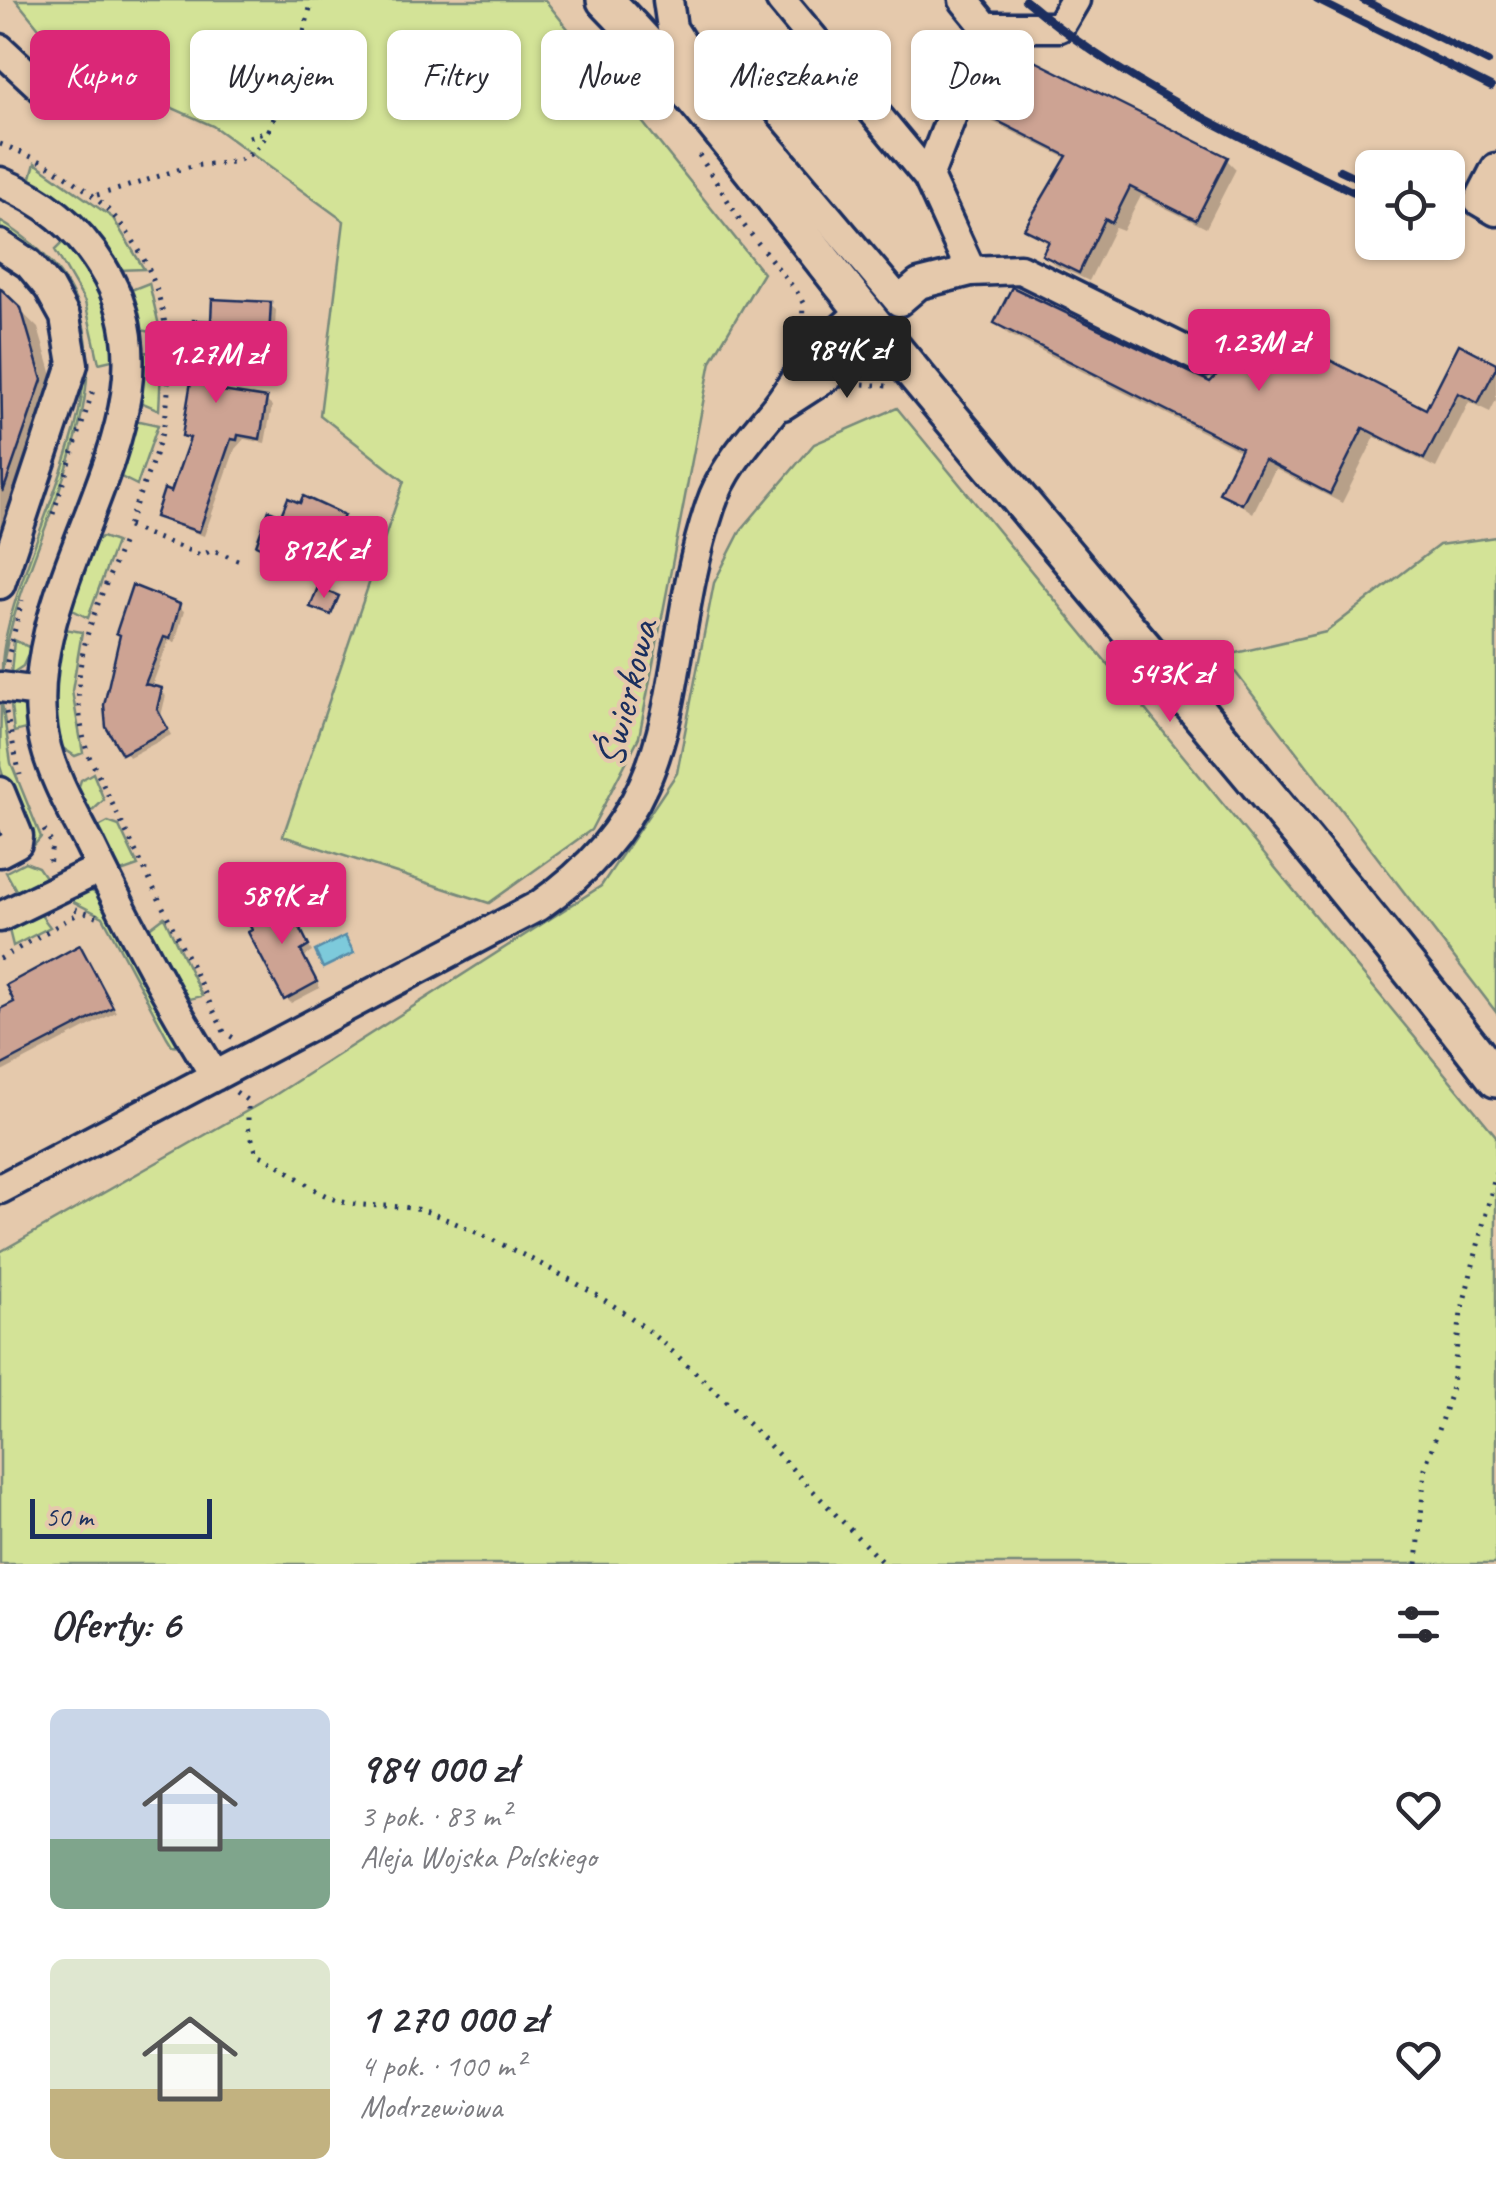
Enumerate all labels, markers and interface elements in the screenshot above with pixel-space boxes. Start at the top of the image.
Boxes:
chip: Kupno [30,30,170,120]
chip: Wynajem [190,30,367,120]
chip: Filtry [387,30,521,120]
chip: Nowe [541,30,674,120]
chip: Mieszkanie [694,30,891,120]
chip: Dom [911,30,1034,120]
map controls [1355,150,1465,260]
button: locate [1355,150,1465,260]
pin: 1.23M zł [1156,309,1362,394]
pin: 984K zł [755,316,939,401]
pin: 1.27M zł [113,321,319,406]
text: 1.23M zł [1210,321,1308,362]
text: 984K zł [805,328,889,369]
text: 1.27M zł [167,333,265,374]
pin: 812K zł [232,516,416,601]
text: 812K zł [282,528,366,569]
street label: Świerkowa [583,612,671,772]
pin: 543K zł [1078,640,1262,725]
text: 543K zł [1128,652,1212,693]
pin: 589K zł [190,862,374,947]
text: 589K zł [240,874,324,915]
scale bar [30,1494,212,1538]
text: 50 m [45,1499,93,1534]
icon: filters [1391,1597,1446,1652]
text: Oferty: 6 [50,1598,180,1651]
text: 984 000 zł [360,1742,516,1795]
icon: home [130,1749,250,1869]
icon: heart [1391,1782,1446,1837]
text: 3 pok. · 83 m² [360,1795,510,1836]
text: Aleja Wojska Polskiego [360,1836,596,1877]
text: 1 270 000 zł [360,1992,545,2045]
icon: home [130,1999,250,2119]
icon: heart [1391,2032,1446,2087]
text: 4 pok. · 100 m² [360,2045,524,2086]
text: Modrzewiowa [360,2086,502,2127]

